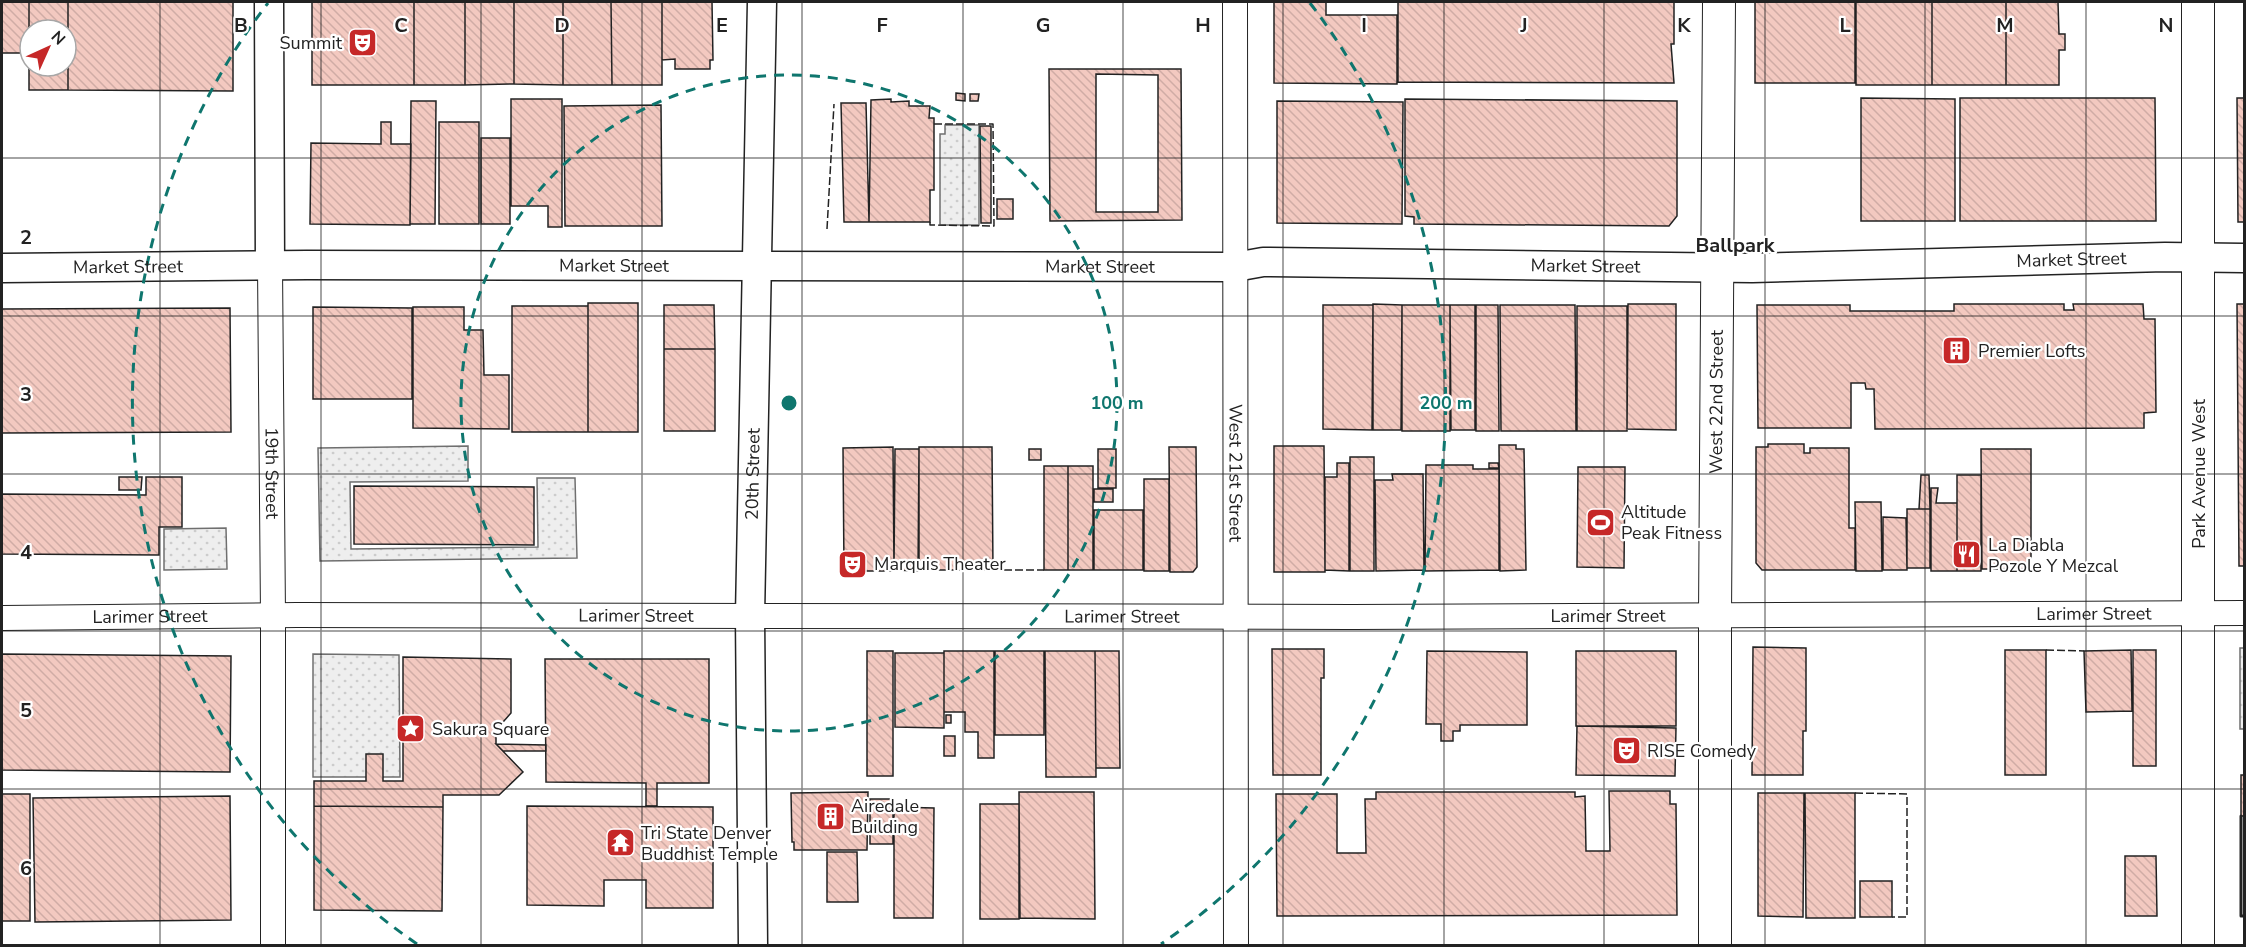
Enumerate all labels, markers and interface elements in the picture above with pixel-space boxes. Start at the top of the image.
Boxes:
text: B [234,12,248,39]
text: C [394,12,408,39]
text: D [554,12,570,39]
text: E [716,12,728,39]
text: F [876,12,888,39]
text: G [1036,12,1050,39]
text: H [1195,12,1211,39]
text: I [1361,12,1367,39]
text: J [1519,12,1528,39]
text: K [1677,12,1691,39]
text: L [1839,12,1851,39]
text: M [1996,12,2014,39]
text: N [2159,12,2173,39]
north arrow [18,18,78,78]
text: N [46,26,70,50]
theatre icon: Summit [347,27,379,59]
place label: Summit [280,31,343,55]
text: 2 [20,224,32,251]
district label: Ballpark [1696,232,1776,259]
street label: Market Street [2016,246,2127,273]
street label: Market Street [1530,253,1641,279]
street label: Market Street [73,254,184,279]
street label: Market Street [559,254,670,278]
street label: Market Street [1045,255,1156,279]
street label: West 22nd Street [1704,329,1729,474]
building icon: Premier Lofts [1941,335,1973,367]
place label: Premier Lofts [1978,339,2085,363]
text: 3 [20,381,32,408]
text: 100 m [1090,391,1144,415]
text: 200 m [1419,391,1473,415]
centre of rings [779,393,799,413]
street label: Park Avenue West [2187,398,2211,549]
street label: West 21st Street [1223,404,1248,543]
street label: 19th Street [259,427,284,520]
street label: 20th Street [740,427,766,520]
place label: Altitude Peak Fitness [1621,500,1722,545]
sports icon: Altitude Peak Fitness [1584,506,1616,538]
place label: La Diabla Pozole Y Mezcal [1988,533,2119,578]
text: 4 [20,539,32,566]
restaurant icon: La Diabla Pozole Y Mezcal [1951,539,1983,571]
theatre icon: Marquis Theater [837,548,869,580]
place label: Marquis Theater [874,552,1006,576]
street label: Larimer Street [2036,601,2152,626]
street label: Larimer Street [92,604,208,629]
street label: Larimer Street [578,604,694,628]
street label: Larimer Street [1064,604,1180,629]
street label: Larimer Street [1550,604,1666,628]
text: 5 [20,697,32,724]
place icon: Sakura Square [395,713,427,745]
place label: Sakura Square [432,717,549,741]
theatre icon: RISE Comedy [1610,735,1642,767]
place label: RISE Comedy [1647,739,1757,763]
place label: Airedale Building [851,794,919,839]
building icon: Airedale Building [814,800,846,832]
place label: Tri State Denver Buddhist Temple [641,821,778,866]
temple icon: Tri State Denver Buddhist Temple [604,827,636,859]
text: 6 [20,855,32,882]

